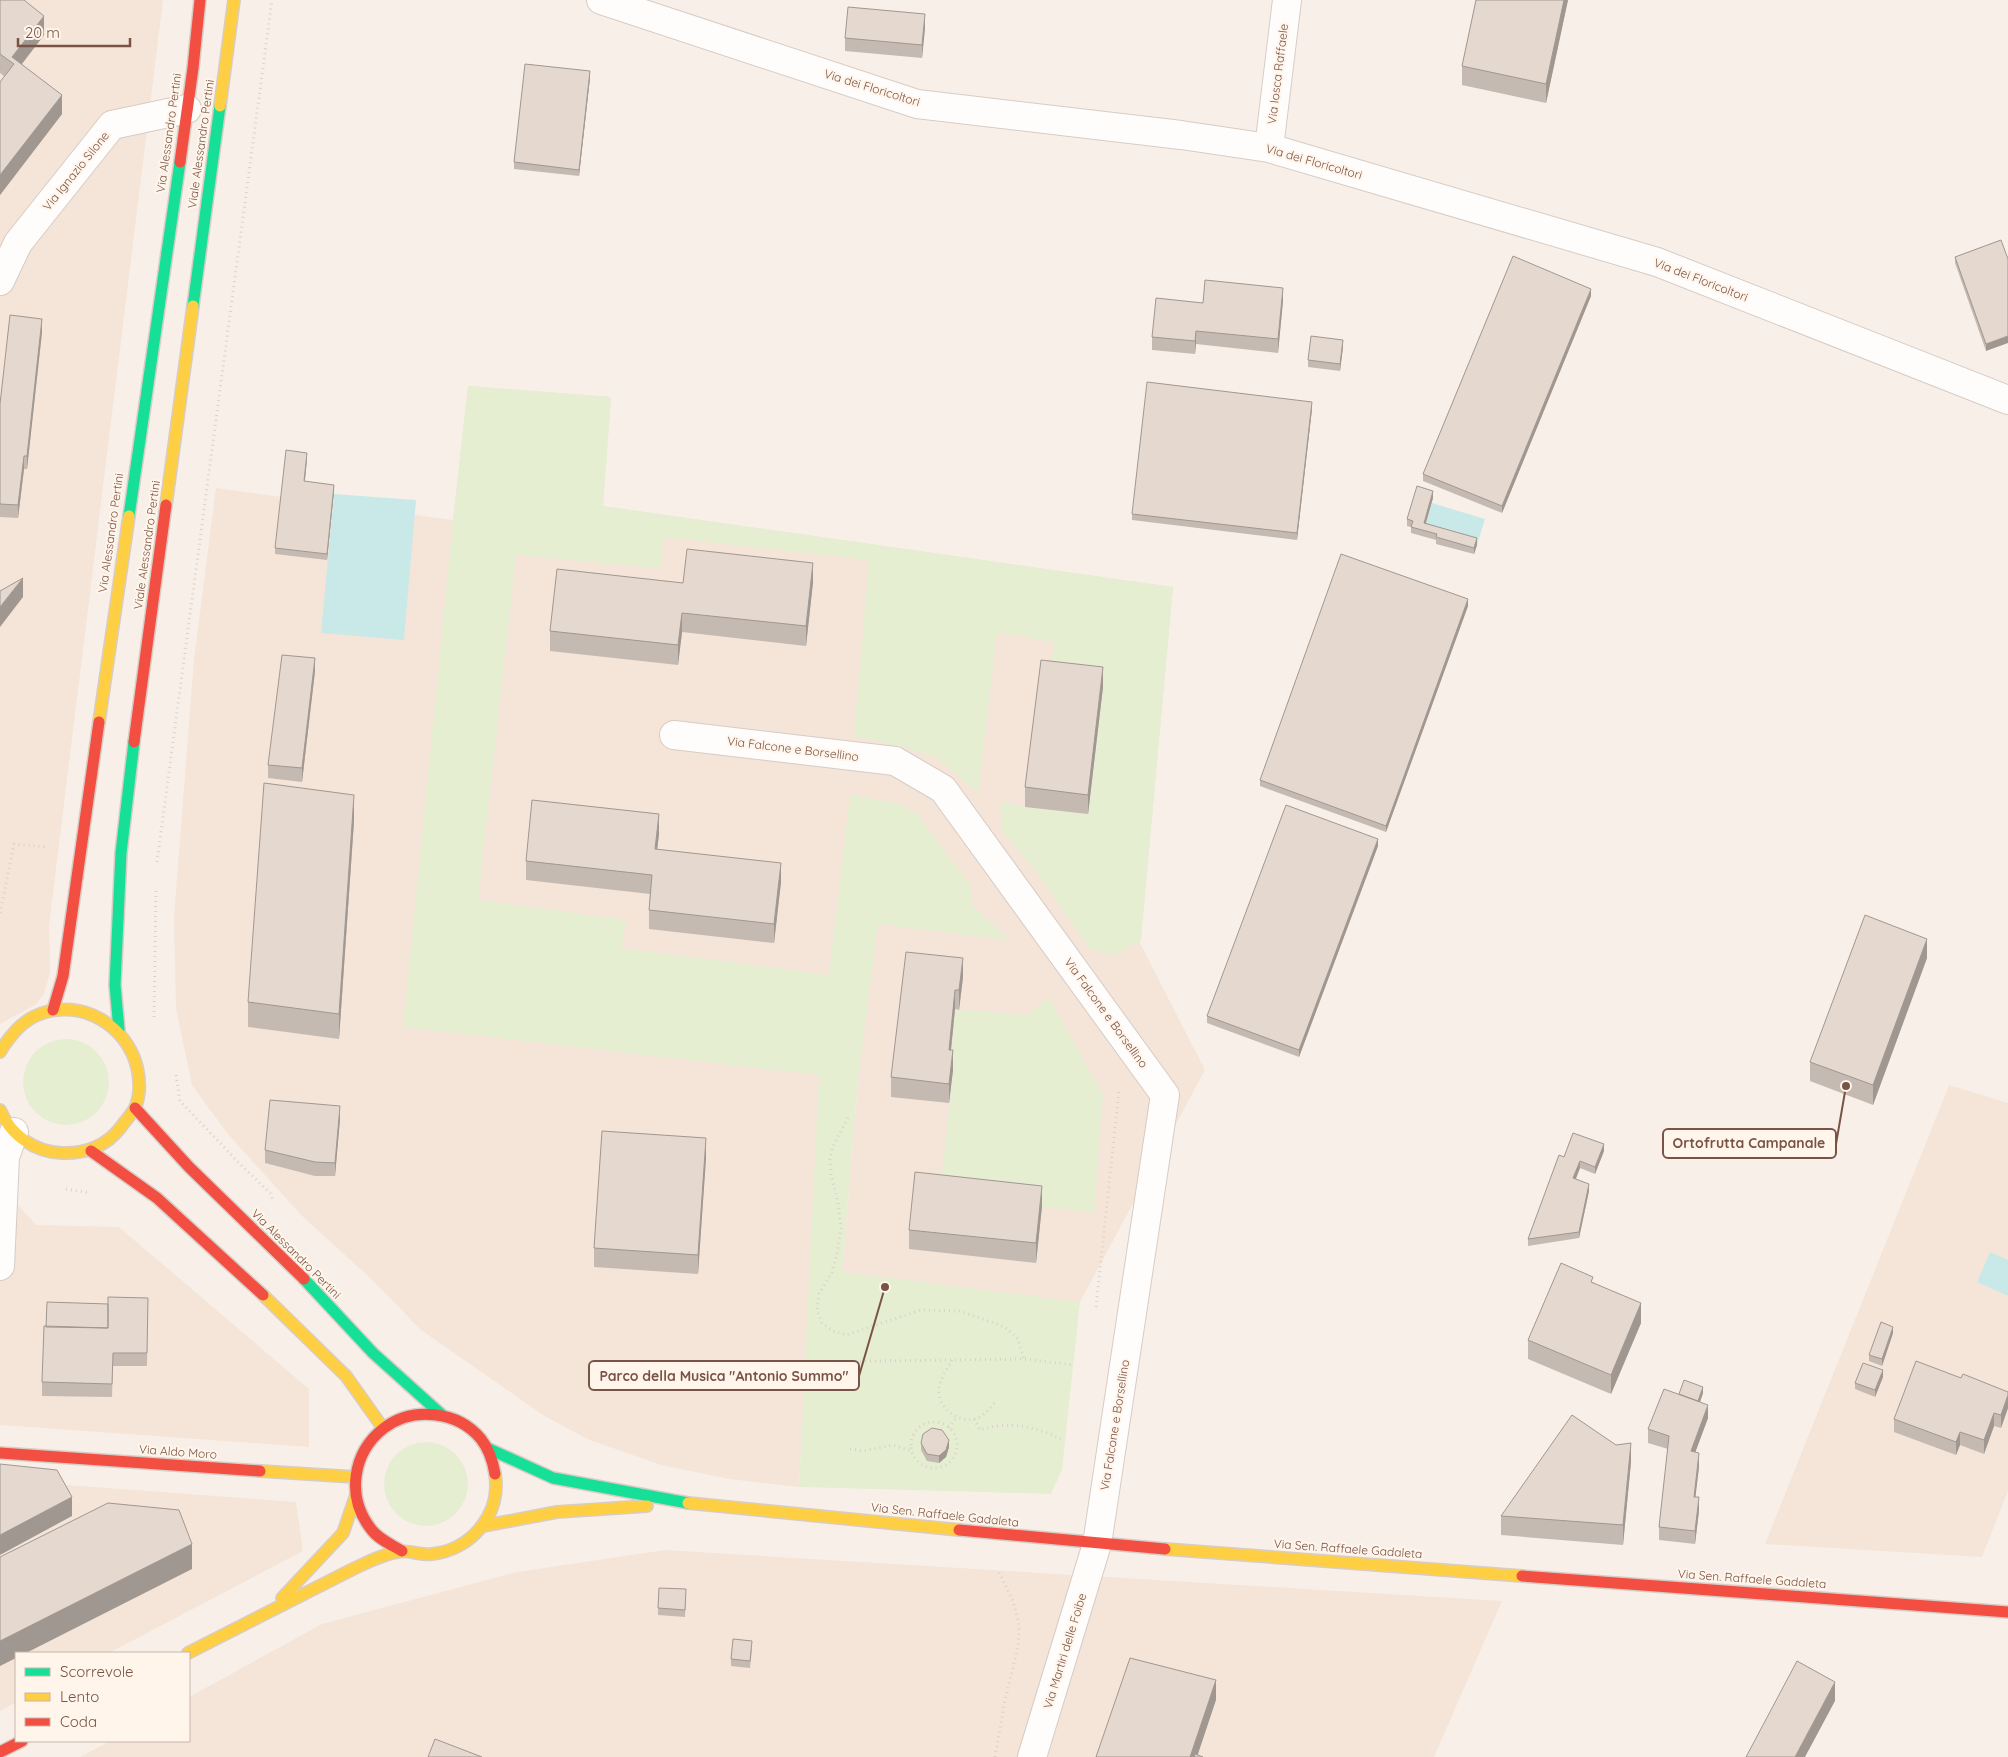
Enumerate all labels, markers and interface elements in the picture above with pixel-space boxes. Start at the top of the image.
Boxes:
scale bar [18,15,130,47]
text: 20 m [25,23,60,42]
street label: Via Iosca Raffaele [1264,23,1291,125]
street label: Via dei Floricoltori [822,66,922,109]
street label: Via Alessandro Pertini [153,72,184,194]
street label: Viale Alessandro Pertini [184,79,217,209]
street label: Via Ignazio Silone [39,128,112,213]
street label: Via dei Floricoltori [1264,141,1364,182]
street label: Via dei Floricoltori [1652,255,1750,304]
street label: Via Alessandro Pertini [95,472,126,594]
street label: Viale Alessandro Pertini [130,480,163,610]
street label: Via Falcone e Borsellino [726,733,860,764]
street label: Via Falcone e Borsellino [1061,955,1151,1071]
callout: Ortofrutta Campanale [1663,1129,1836,1158]
text: Ortofrutta Campanale [1673,1134,1825,1152]
street label: Via Alessandro Pertini [248,1206,344,1302]
street label: Via Falcone e Borsellino [1097,1358,1132,1491]
callout: Parco della Musica "Antonio Summo" [589,1361,859,1390]
text: Parco della Musica "Antonio Summo" [599,1367,849,1385]
street label: Via Aldo Moro [139,1441,218,1462]
street label: Via Sen. Raffaele Gadaleta [870,1499,1020,1530]
street label: Via Sen. Raffaele Gadaleta [1273,1536,1423,1561]
street label: Via Sen. Raffaele Gadaleta [1677,1566,1827,1591]
street label: Via Martiri delle Foibe [1040,1591,1089,1710]
legend [15,1652,190,1742]
text: Scorrevole [60,1662,134,1681]
text: Lento [60,1687,99,1706]
text: Coda [60,1712,97,1731]

